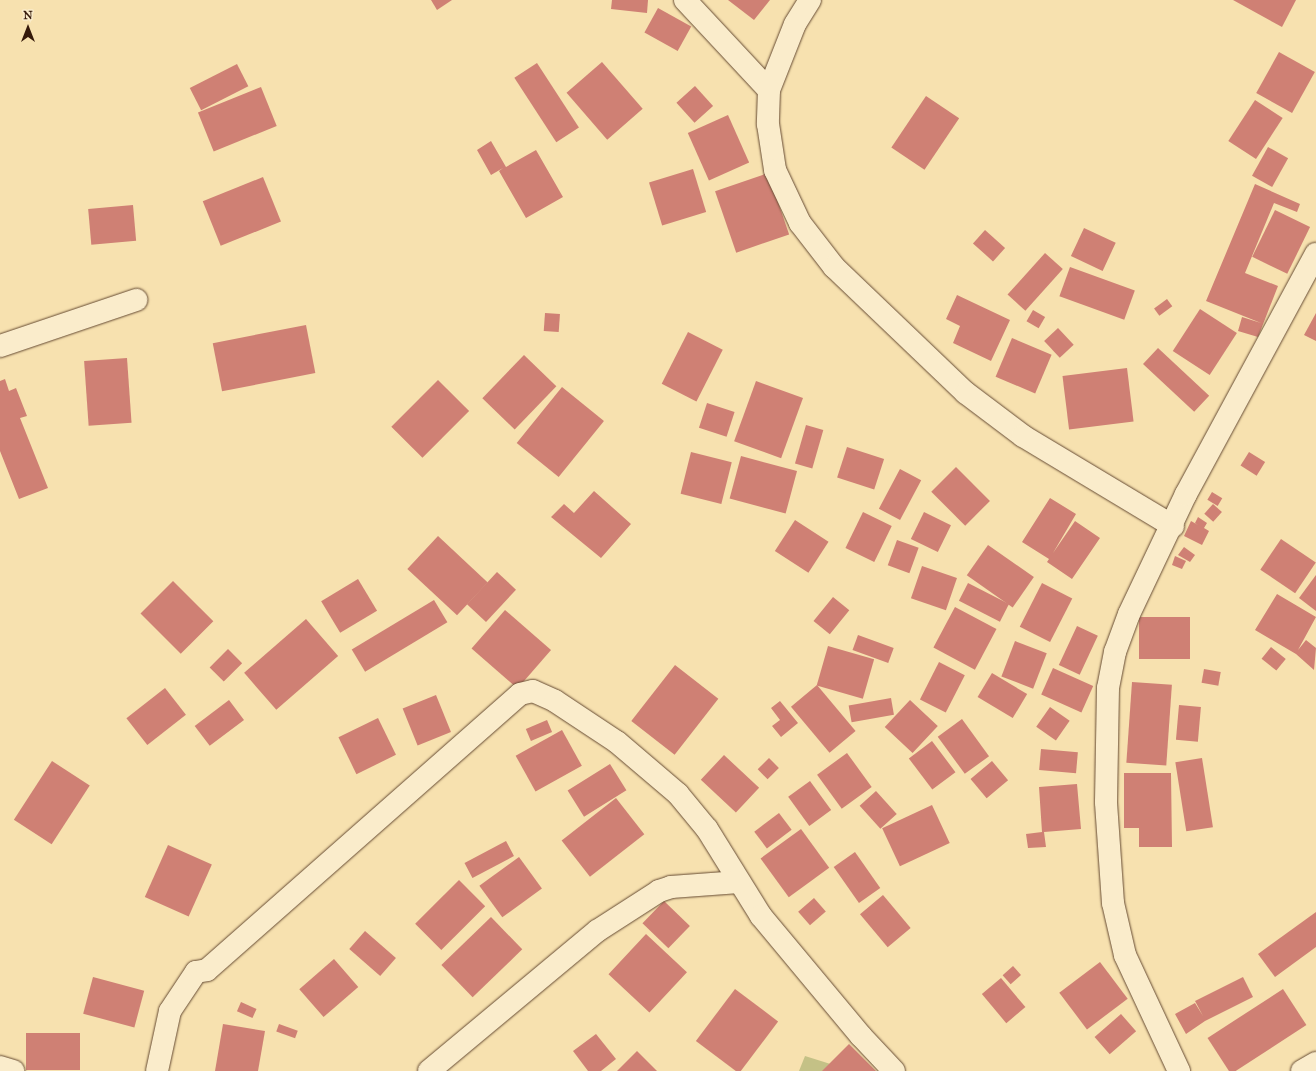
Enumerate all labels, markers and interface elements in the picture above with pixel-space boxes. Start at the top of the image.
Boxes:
north arrow [8,8,48,48]
text: N [23,9,33,22]

